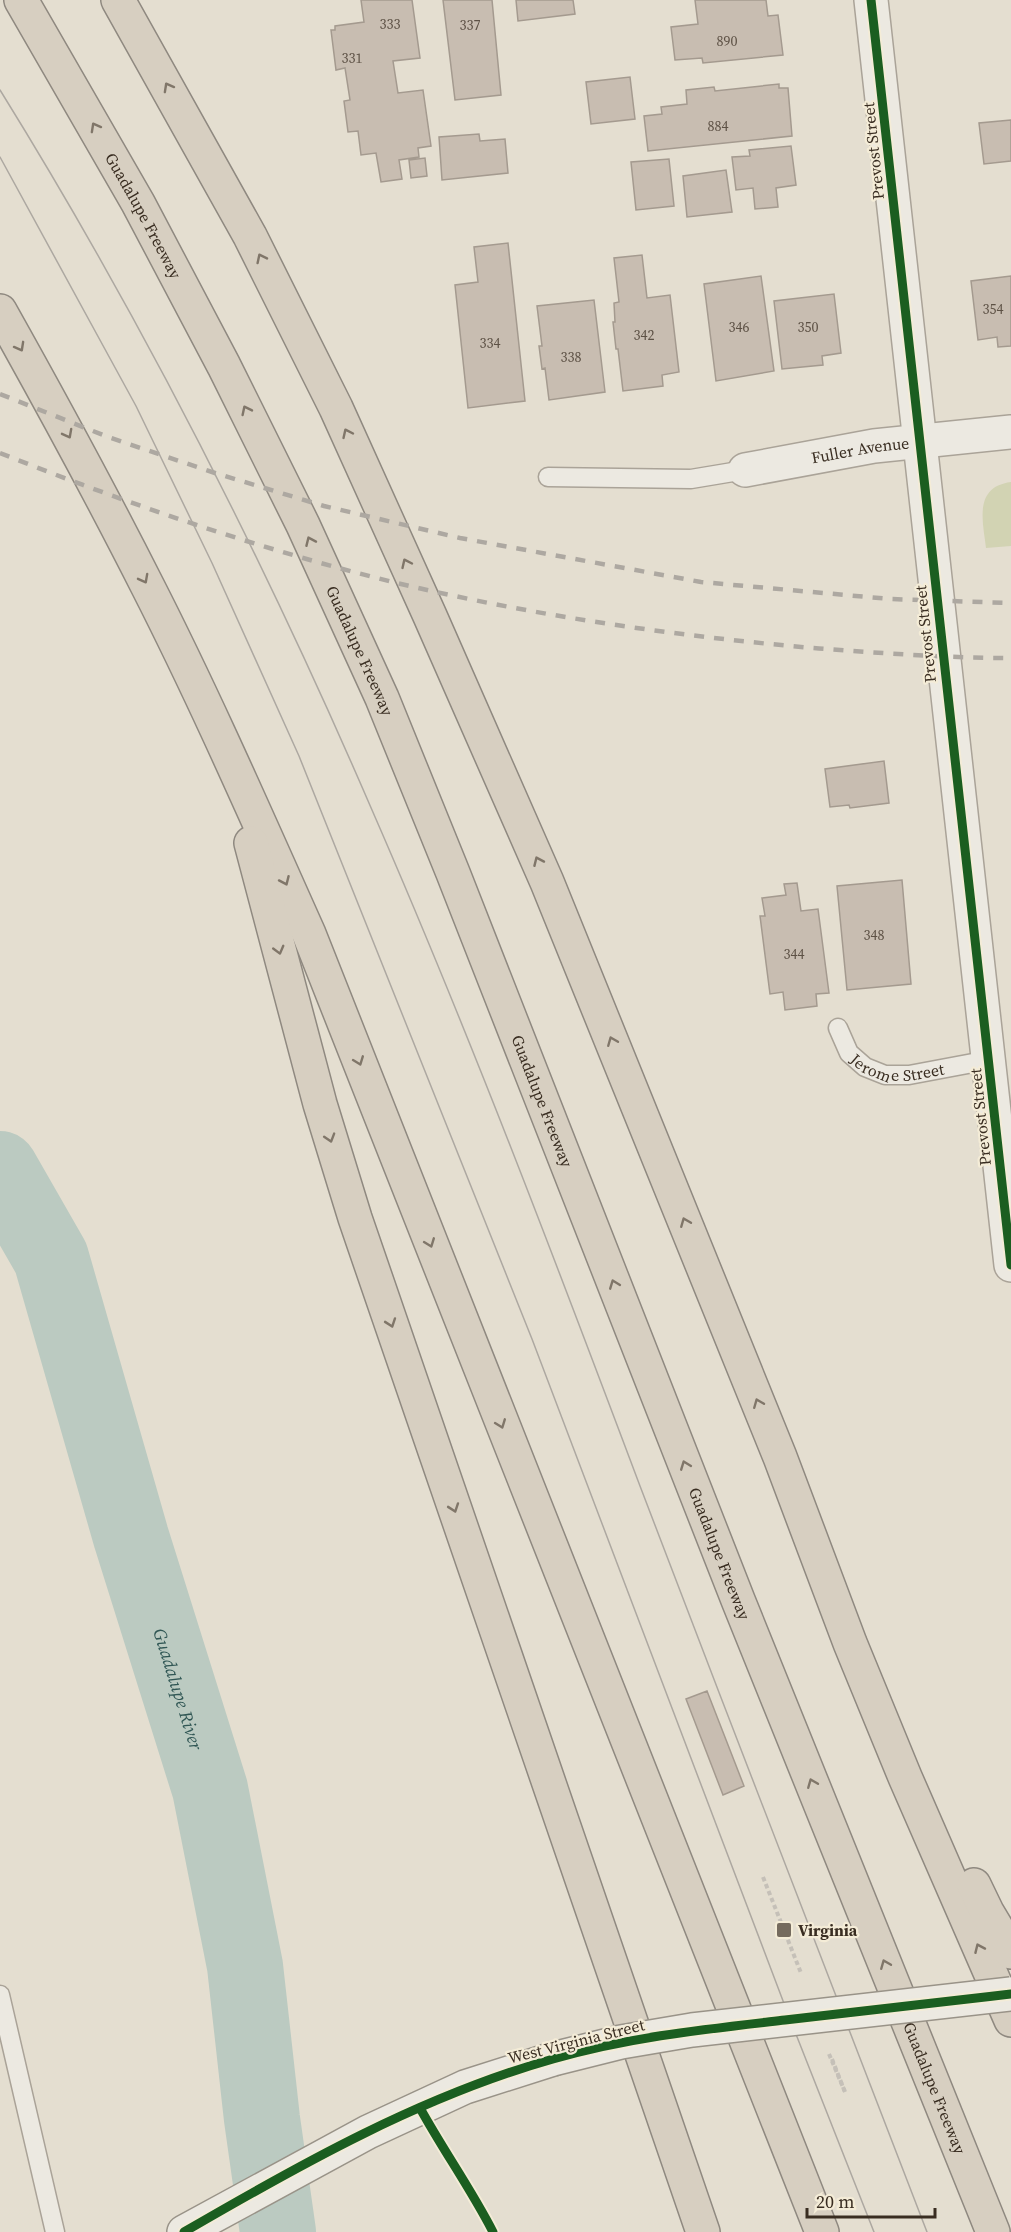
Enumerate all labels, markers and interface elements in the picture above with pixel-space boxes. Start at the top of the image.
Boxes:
house number: 333 [380,14,401,34]
house number: 337 [460,15,481,35]
house number: 890 [717,31,738,51]
house number: 331 [342,48,363,68]
one-way arrow [164,83,175,93]
street label: Prevost Street [857,101,889,201]
house number: 884 [708,116,729,136]
one-way arrow [91,123,102,133]
street label: Guadalupe Freeway [100,149,187,283]
one-way arrow [257,254,268,265]
house number: 354 [983,299,1004,319]
house number: 346 [729,317,750,337]
house number: 350 [798,317,819,337]
house number: 342 [634,325,655,345]
house number: 334 [480,333,501,353]
one-way arrow [13,341,24,351]
house number: 338 [561,347,582,367]
one-way arrow [242,405,253,416]
one-way arrow [61,428,73,439]
one-way arrow [342,429,354,440]
street label: Fuller Avenue [809,431,910,468]
one-way arrow [306,536,318,547]
one-way arrow [402,558,414,569]
one-way arrow [137,572,148,583]
street label: Guadalupe Freeway [321,582,399,719]
street label: Prevost Street [909,584,941,684]
one-way arrow [533,856,545,867]
one-way arrow [278,874,290,885]
house number: 348 [864,925,885,945]
one-way arrow [272,944,284,954]
house number: 344 [784,944,805,964]
street label: Guadalupe Freeway [506,1032,579,1171]
one-way arrow [607,1036,619,1047]
street label: Jerome Street [845,1047,947,1087]
one-way arrow [352,1055,364,1066]
street label: Prevost Street [964,1067,996,1167]
one-way arrow [323,1132,335,1143]
one-way arrow [680,1217,692,1228]
one-way arrow [423,1236,435,1247]
one-way arrow [609,1279,621,1290]
one-way arrow [383,1317,396,1328]
one-way arrow [753,1398,765,1409]
one-way arrow [494,1418,507,1429]
one-way arrow [680,1460,692,1471]
street label: Guadalupe Freeway [684,1484,756,1624]
one-way arrow [446,1502,459,1513]
water label: Guadalupe River [148,1625,210,1754]
one-way arrow [807,1778,819,1789]
place label: Virginia [798,1919,858,1941]
marker: Virginia [775,1921,793,1939]
one-way arrow [974,1943,986,1954]
one-way arrow [880,1959,892,1970]
street label: West Virginia Street [505,2013,647,2069]
street label: Guadalupe Freeway [898,2019,972,2158]
scale bar [807,2181,934,2219]
text: 20 m [816,2189,854,2214]

